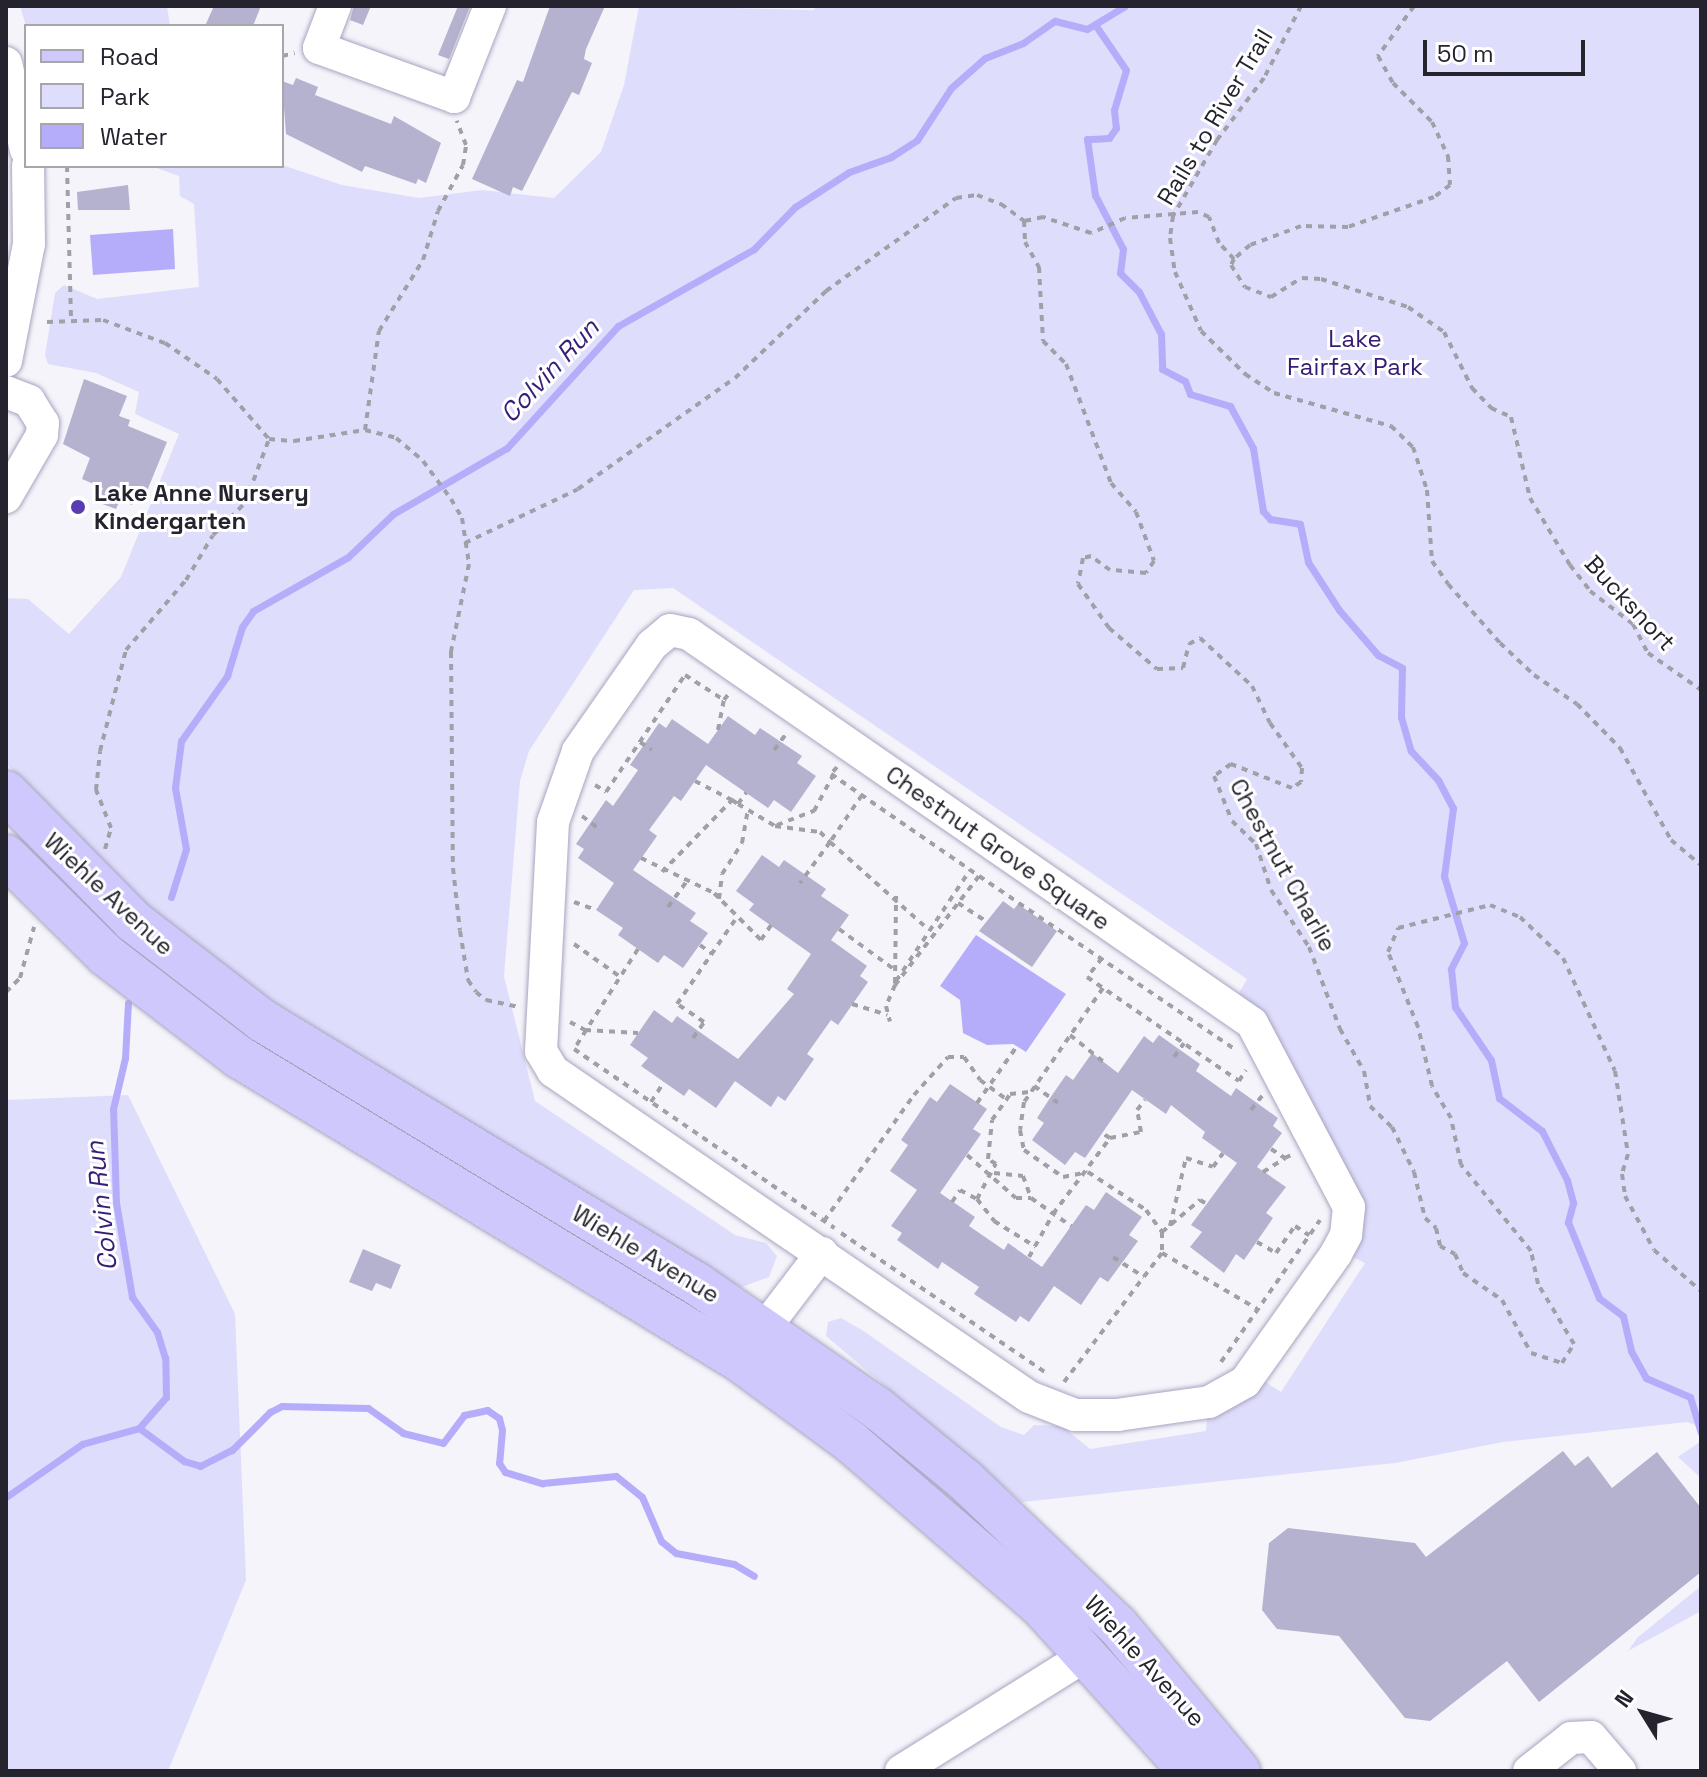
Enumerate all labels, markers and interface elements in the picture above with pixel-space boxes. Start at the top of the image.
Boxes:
legend [24,24,284,168]
street label: Rails to River Trail [1151,24,1279,210]
scale bar [1427,24,1589,74]
text: 50 m [1437,38,1494,69]
text: Road [100,41,159,72]
text: Park [100,81,150,112]
text: Water [100,121,168,152]
water label: Colvin Run [494,313,606,429]
park label: Lake Fairfax Park [1287,325,1423,381]
place label: Lake Anne Nursery Kindergarten [94,479,309,535]
marker: Lake Anne Nursery Kindergarten [69,498,87,516]
street label: Bucksnort [1579,549,1681,657]
street label: Chestnut Grove Square [880,760,1116,936]
street label: Chestnut Charlie [1224,774,1342,956]
street label: Wiehle Avenue [38,827,180,961]
water label: Colvin Run [80,1140,124,1272]
street label: Wiehle Avenue [567,1199,725,1309]
street label: Wiehle Avenue [1078,1589,1212,1733]
north arrow [1603,1673,1683,1753]
text: N [1608,1684,1639,1713]

